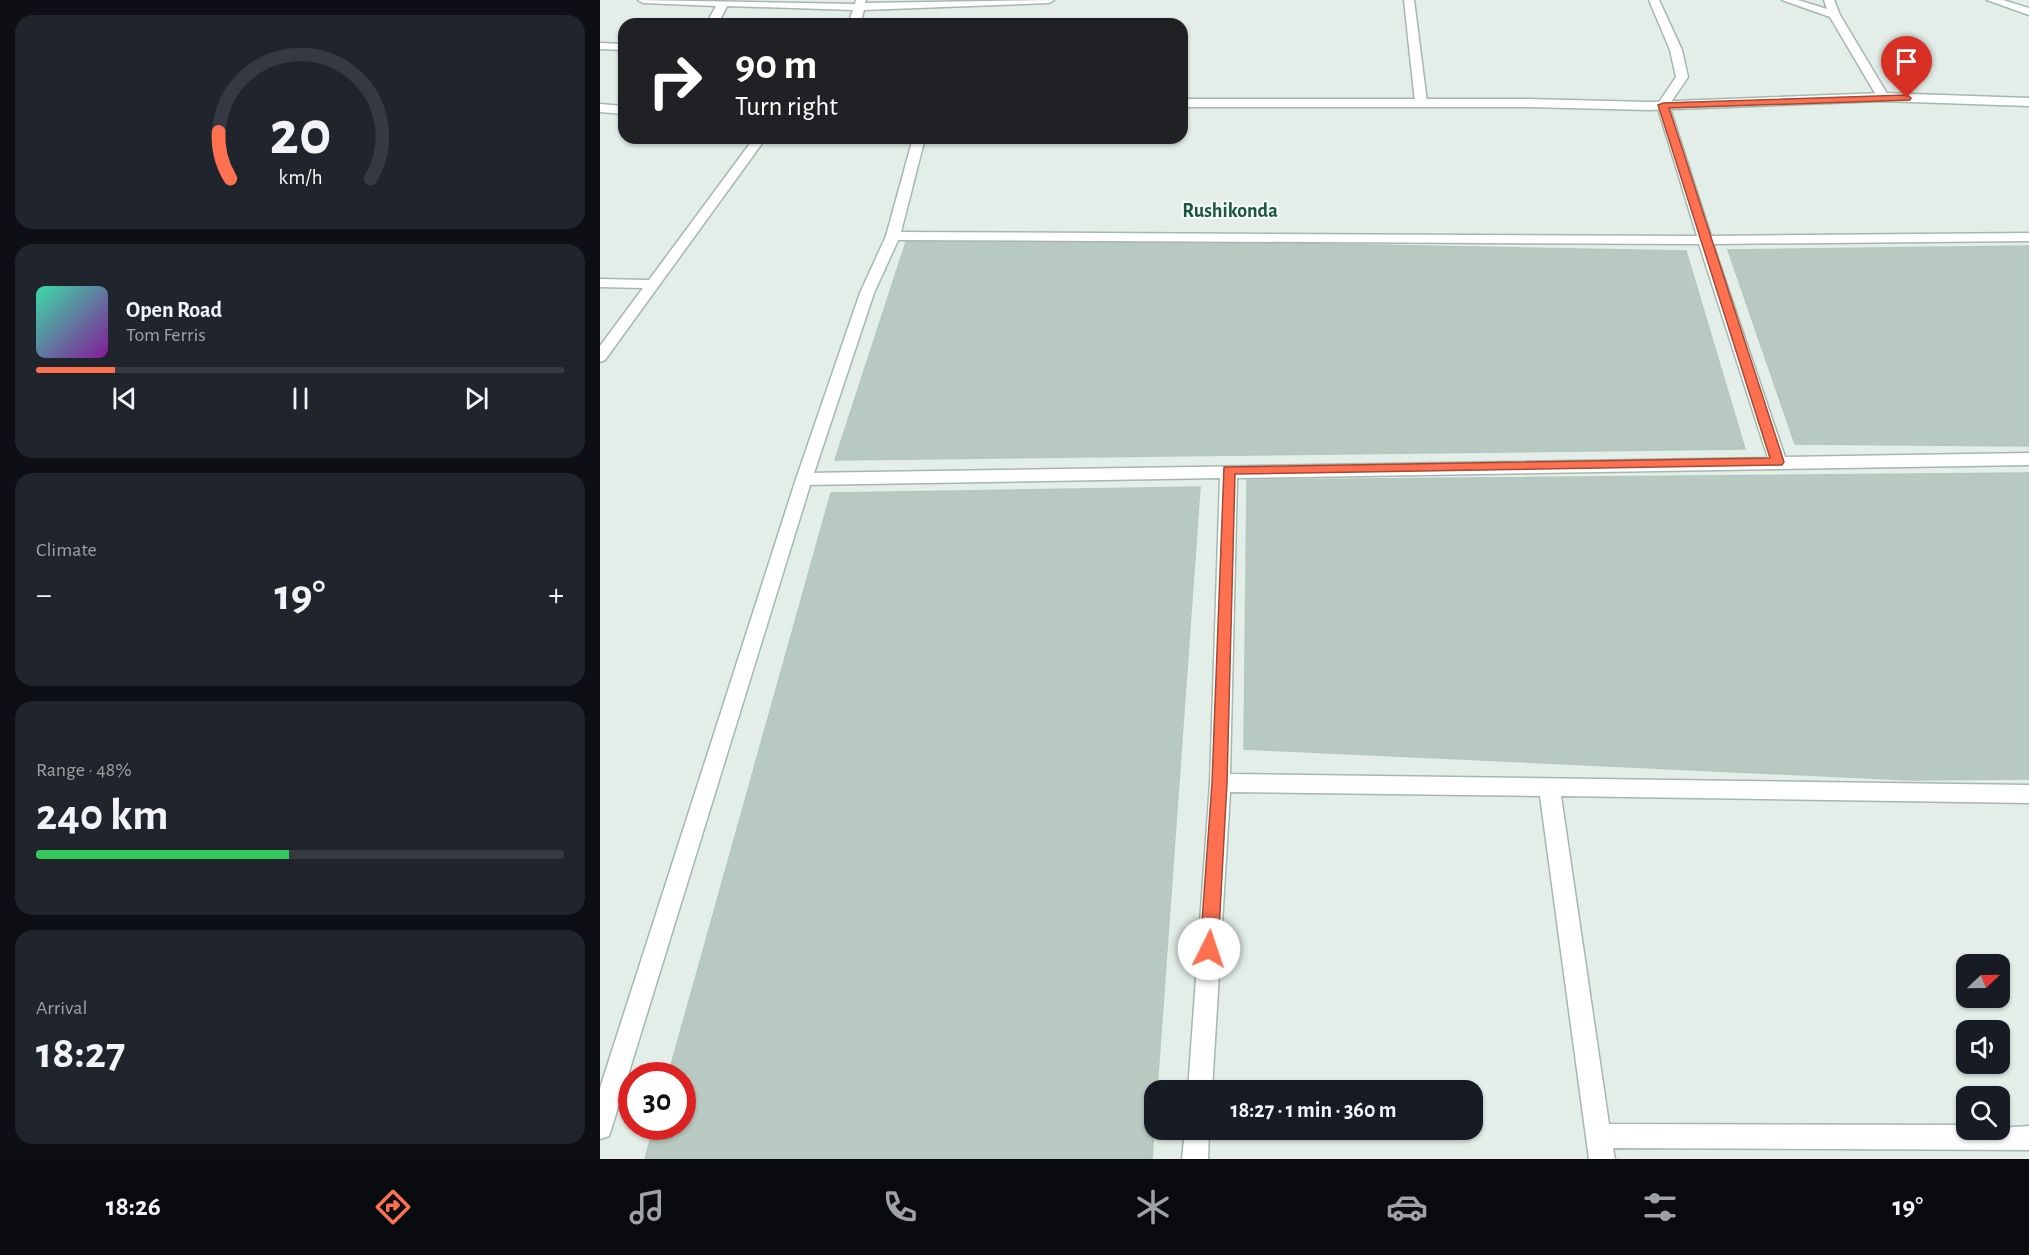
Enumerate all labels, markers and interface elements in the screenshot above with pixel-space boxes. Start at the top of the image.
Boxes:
pin [1881,36,1932,98]
icon: right [636,42,714,120]
text: 90 m [735,44,817,86]
icon: arrive [1890,45,1923,78]
text: Turn right [735,93,838,120]
text: 20 [269,103,331,165]
text: km/h [278,167,322,188]
district label: Rushikonda [1182,201,1278,221]
text: Open Road [126,299,222,321]
text: Tom Ferris [126,325,206,345]
icon: previous [108,382,141,415]
icon: pause [284,382,317,415]
icon: next [460,382,493,415]
text: Climate [36,540,97,560]
text: 19° [274,573,326,618]
text: − [36,579,52,612]
text: + [548,579,564,612]
text: Range · 48% [36,760,132,780]
text: 240 km [36,793,169,838]
position arrow [1177,917,1241,981]
north arrow [1956,954,2010,1008]
map controls [1956,954,2010,1140]
text: Arrival [36,998,87,1018]
button: sound [1956,1020,2010,1074]
text: 18:27 [36,1031,125,1076]
speed limit sign: 30 [618,1062,696,1140]
button: search [1956,1086,2010,1140]
text: 18:27 · 1 min · 360 m [1230,1099,1397,1121]
icon: directions [372,1186,414,1228]
icon: music [626,1186,668,1228]
icon: phone [879,1186,921,1228]
icon: climate [1132,1186,1174,1228]
icon: car [1386,1186,1428,1228]
icon: filters [1639,1186,1681,1228]
text: 18:26 [106,1193,161,1220]
text: 19° [1893,1193,1923,1220]

